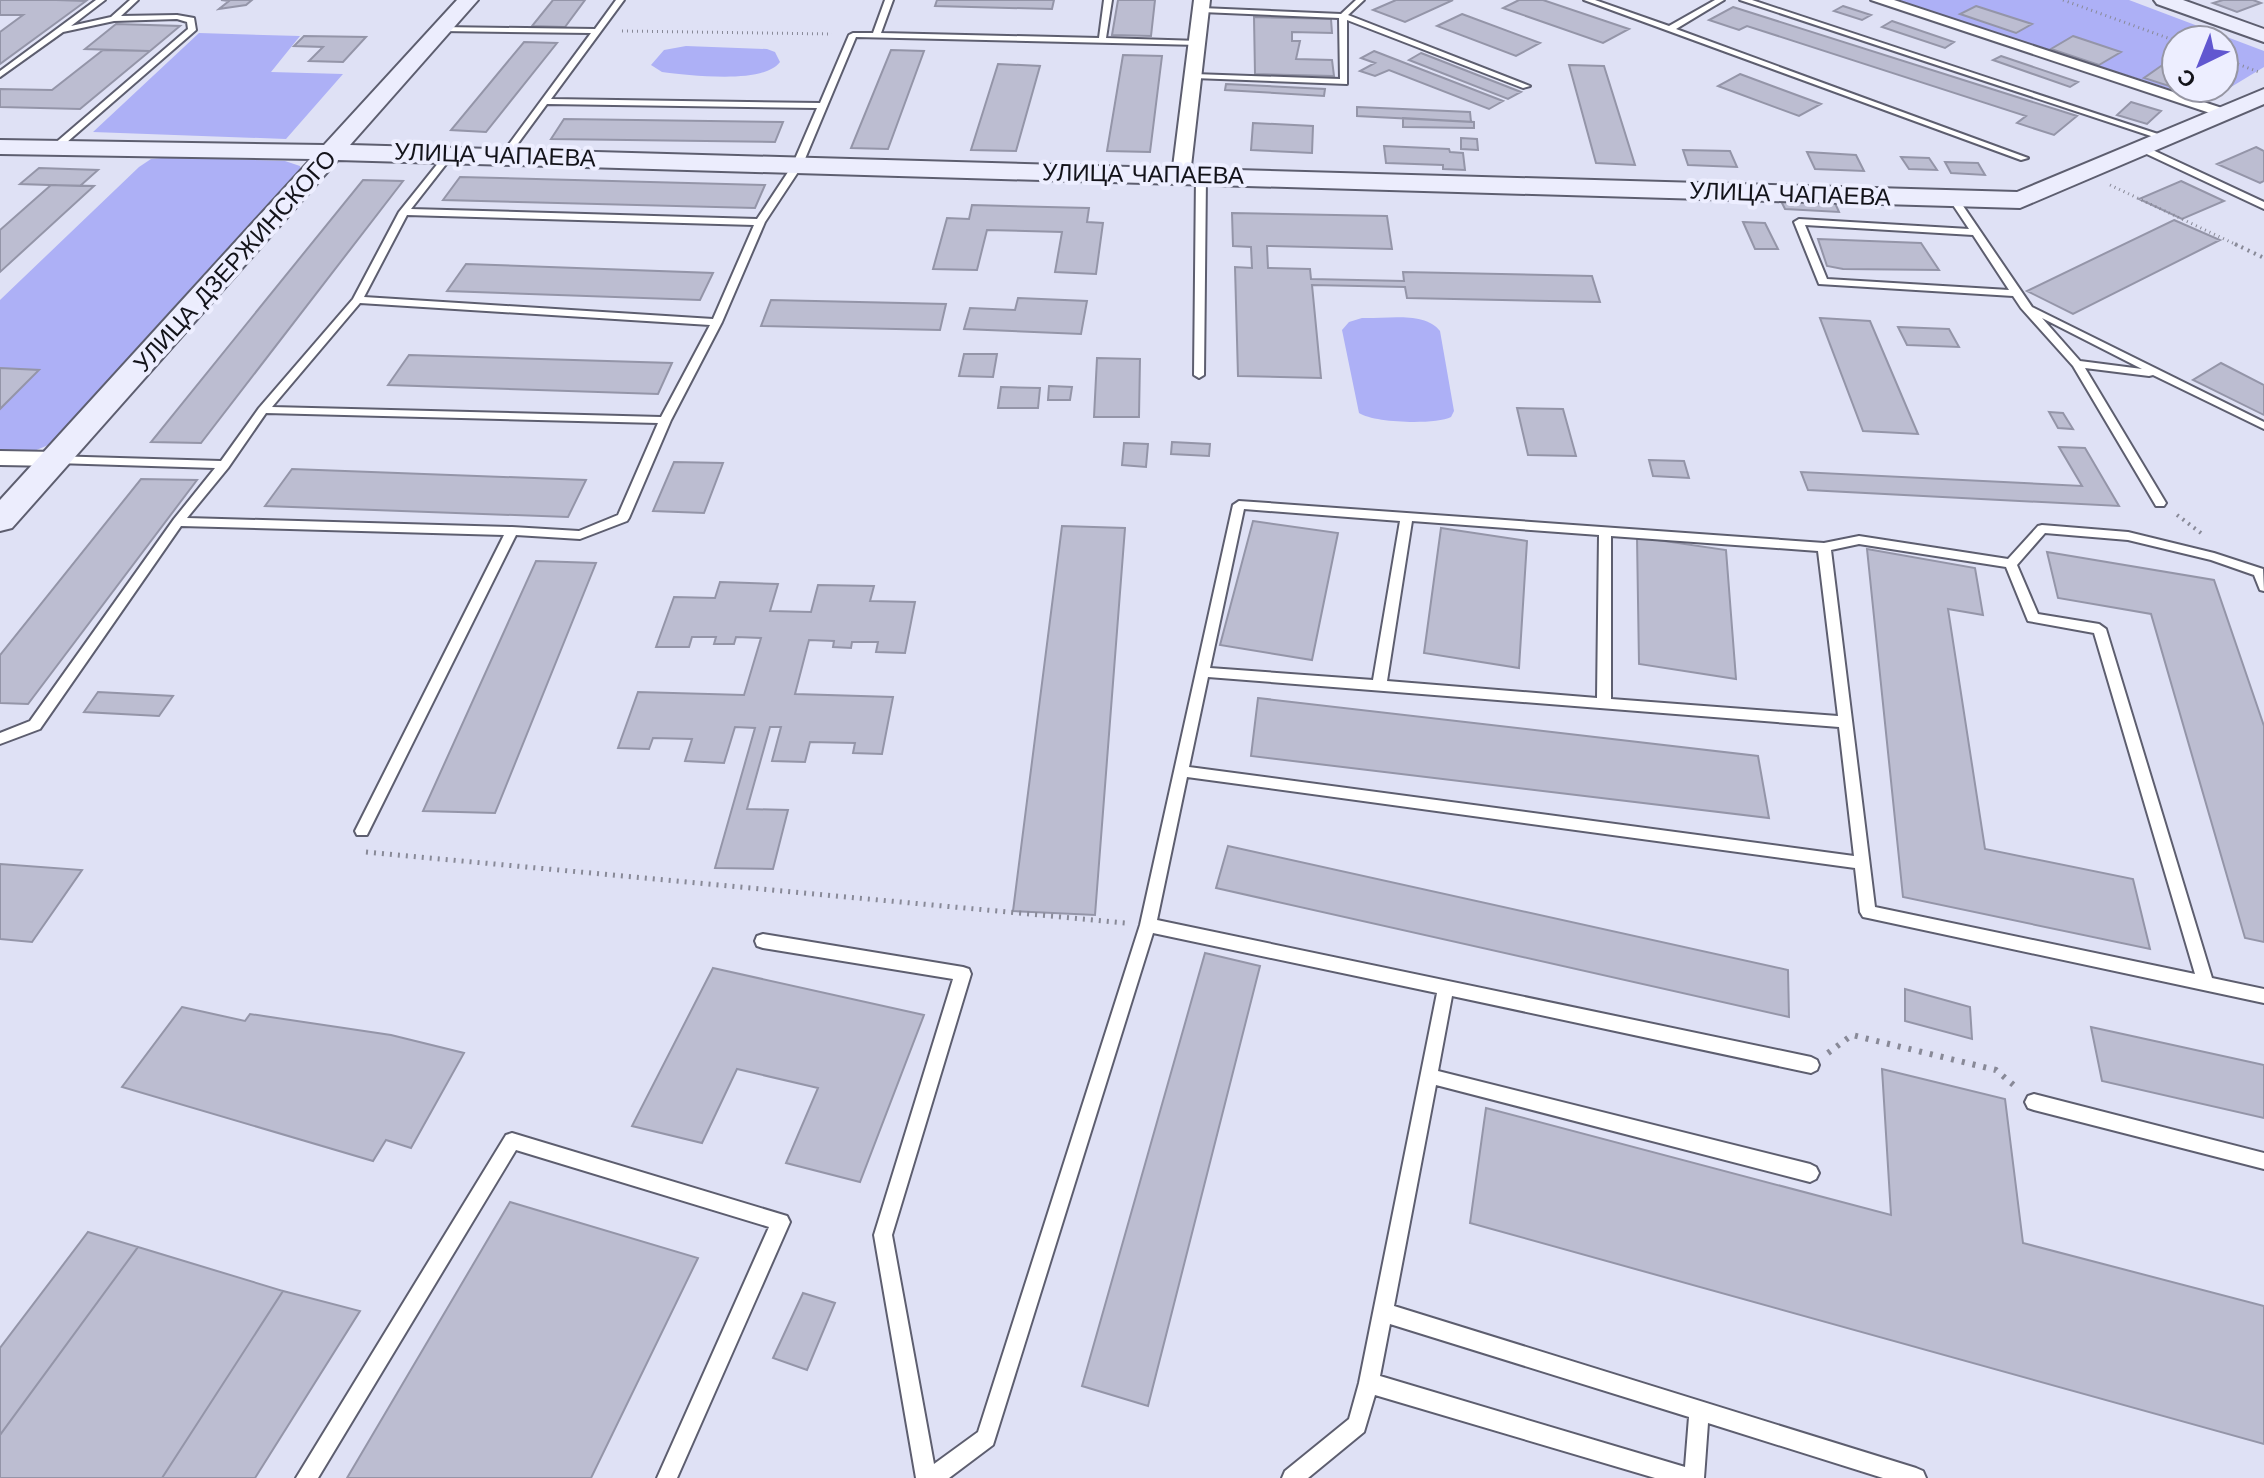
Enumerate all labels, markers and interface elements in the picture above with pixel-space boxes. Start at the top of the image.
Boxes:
north arrow [2160,24,2240,104]
text: С [2172,64,2201,93]
street label: УЛИЦА ЧАПАЕВА [394,137,596,173]
street label: УЛИЦА ДЗЕРЖИНСКОГО [128,144,342,378]
street label: УЛИЦА ЧАПАЕВА [1042,158,1244,190]
street label: УЛИЦА ЧАПАЕВА [1689,176,1891,212]

